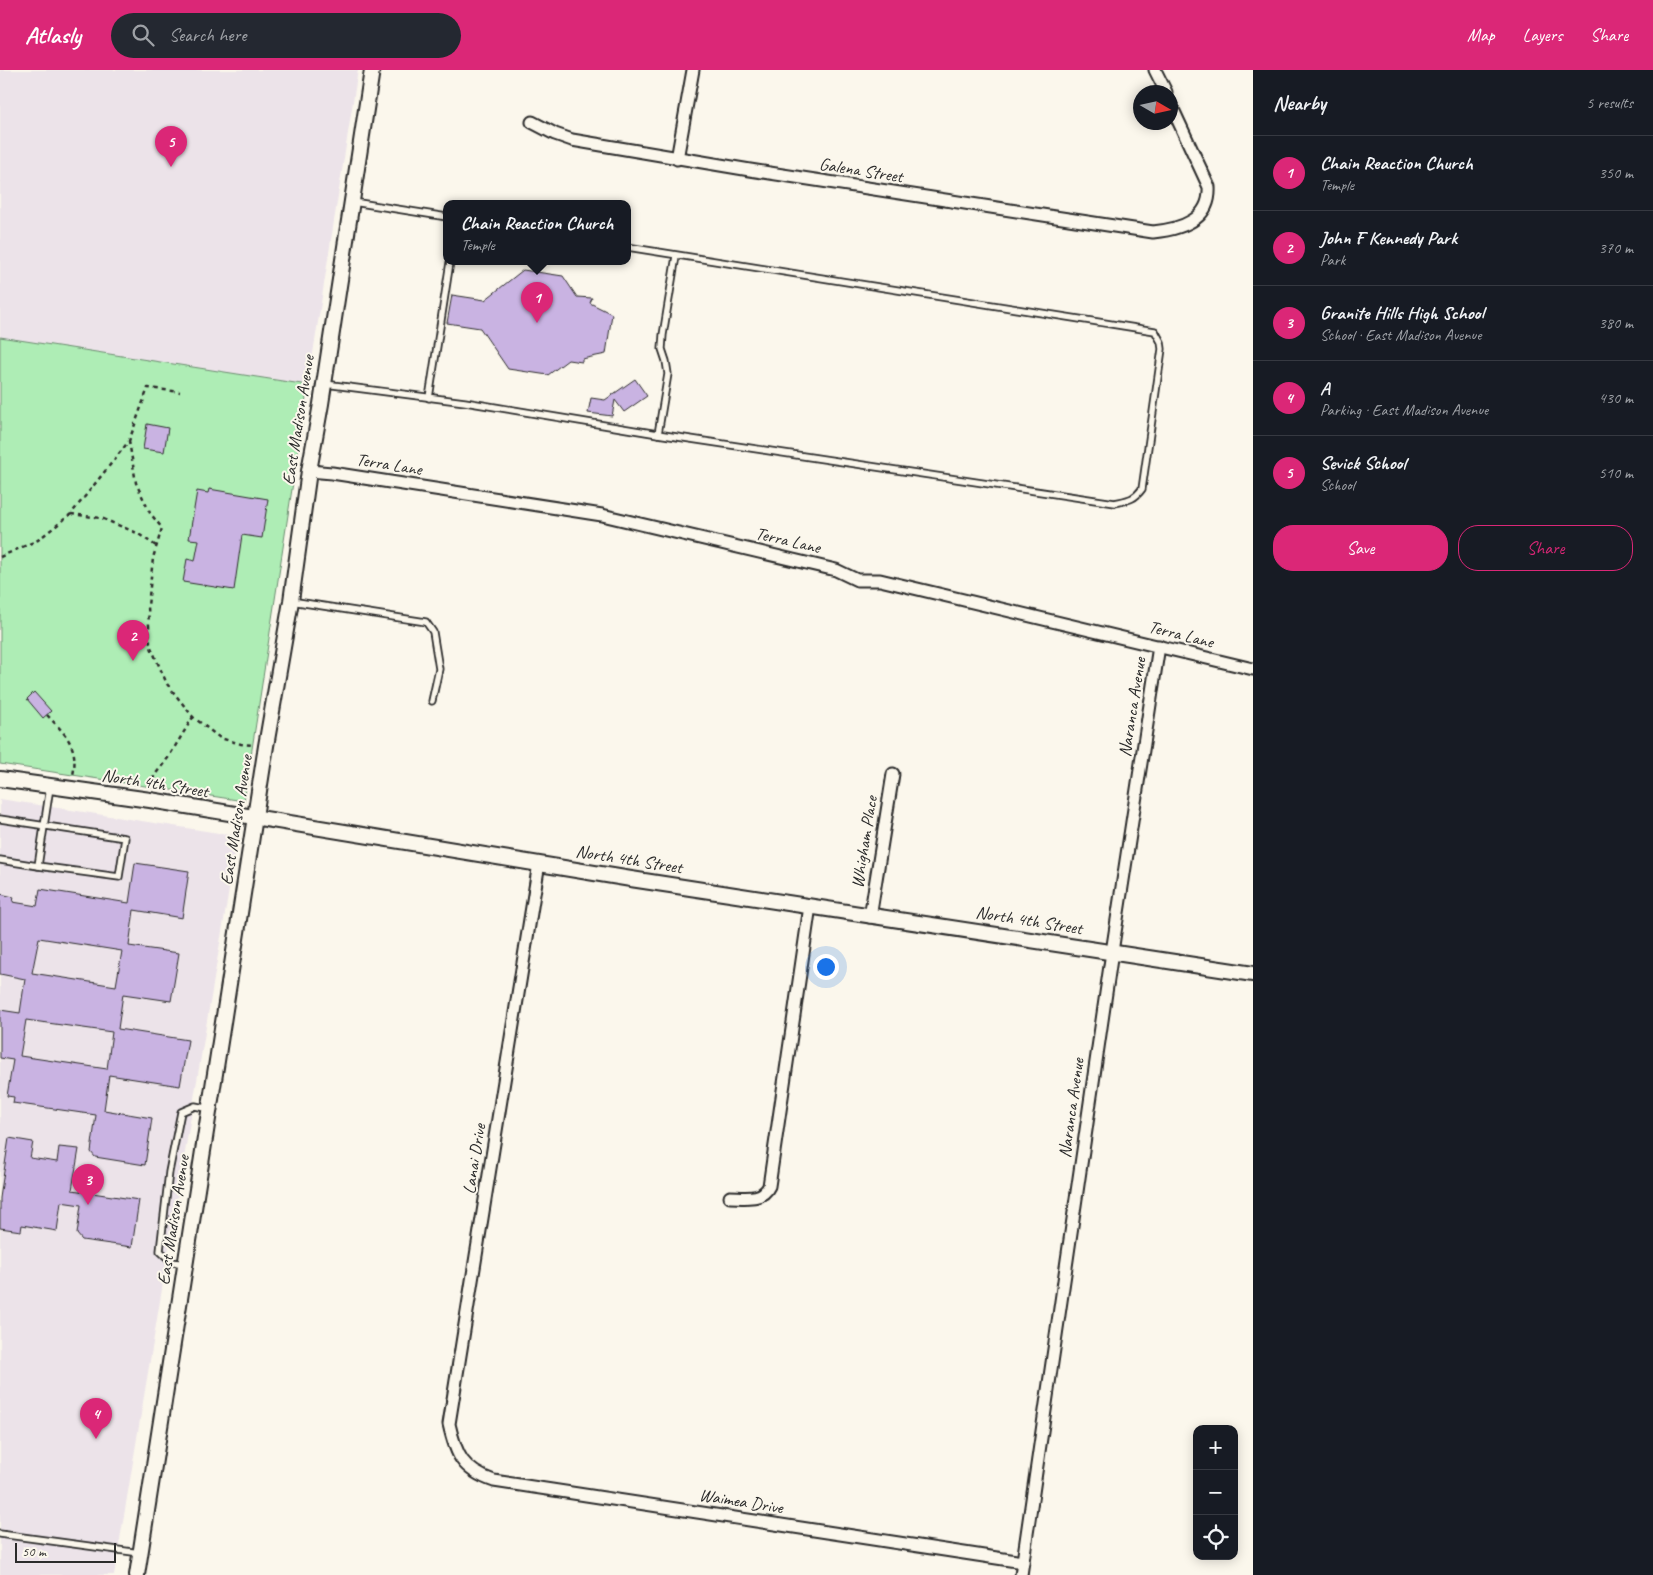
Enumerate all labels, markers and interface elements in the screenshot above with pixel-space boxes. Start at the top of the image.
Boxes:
search box [111,13,461,58]
text: Atlasly [25,20,81,50]
icon: search [129,21,157,49]
text: Search here [169,23,246,47]
text: Map [1467,24,1495,46]
text: Layers [1523,24,1562,46]
text: Share [1590,24,1628,46]
north arrow [1133,85,1178,130]
text: Nearby [1273,90,1326,116]
text: 5 results [1586,93,1633,113]
pin: 5 [155,126,187,167]
text: Chain Reaction Church [1320,151,1473,175]
street label: Galena Street [818,153,906,188]
text: 1 [1285,163,1293,183]
text: 350 m [1599,163,1633,183]
text: Temple [1320,175,1354,195]
popup [443,200,631,265]
text: Chain Reaction Church [461,211,613,235]
text: John F Kennedy Park [1320,226,1457,250]
text: Temple [461,235,495,255]
text: 2 [1285,238,1293,258]
text: 370 m [1599,238,1633,258]
text: Park [1320,250,1345,270]
pin: 1 [521,282,553,323]
text: Granite Hills High School [1320,301,1484,325]
text: 3 [1285,313,1293,333]
text: 380 m [1599,313,1633,333]
text: School · East Madison Avenue [1320,325,1481,345]
street label: East Madison Avenue [277,353,319,486]
text: A [1320,376,1330,400]
text: 4 [1285,388,1293,408]
text: 430 m [1599,388,1633,408]
text: Parking · East Madison Avenue [1320,400,1488,420]
street label: Terra Lane [355,448,424,480]
text: Sevick School [1320,451,1406,475]
text: 5 [1286,463,1292,483]
text: 510 m [1599,463,1633,483]
text: School [1320,475,1354,495]
street label: Terra Lane [753,522,824,558]
button: Save [1273,525,1448,571]
button: Share [1458,525,1633,571]
street label: Terra Lane [1146,615,1217,653]
pin: 2 [117,620,149,661]
street label: Naranca Avenue [1113,655,1151,758]
street label: East Madison Avenue [215,753,257,886]
street label: North 4th Street [100,764,212,803]
street label: Whigham Place [846,793,882,890]
street label: North 4th Street [574,840,686,879]
street label: North 4th Street [974,901,1086,940]
your location [813,954,839,980]
street label: Naranca Avenue [1053,1056,1089,1159]
street label: Lanai Drive [458,1121,491,1196]
street label: East Madison Avenue [152,1153,194,1286]
pin: 3 [72,1164,104,1205]
pin: 4 [80,1398,112,1439]
map controls [1193,1425,1238,1560]
button: + [1193,1425,1238,1470]
button: − [1193,1470,1238,1515]
street label: Waimea Drive [698,1484,786,1519]
button: locate [1193,1515,1238,1560]
scale bar [15,1540,116,1563]
text: 50 m [22,1543,46,1560]

